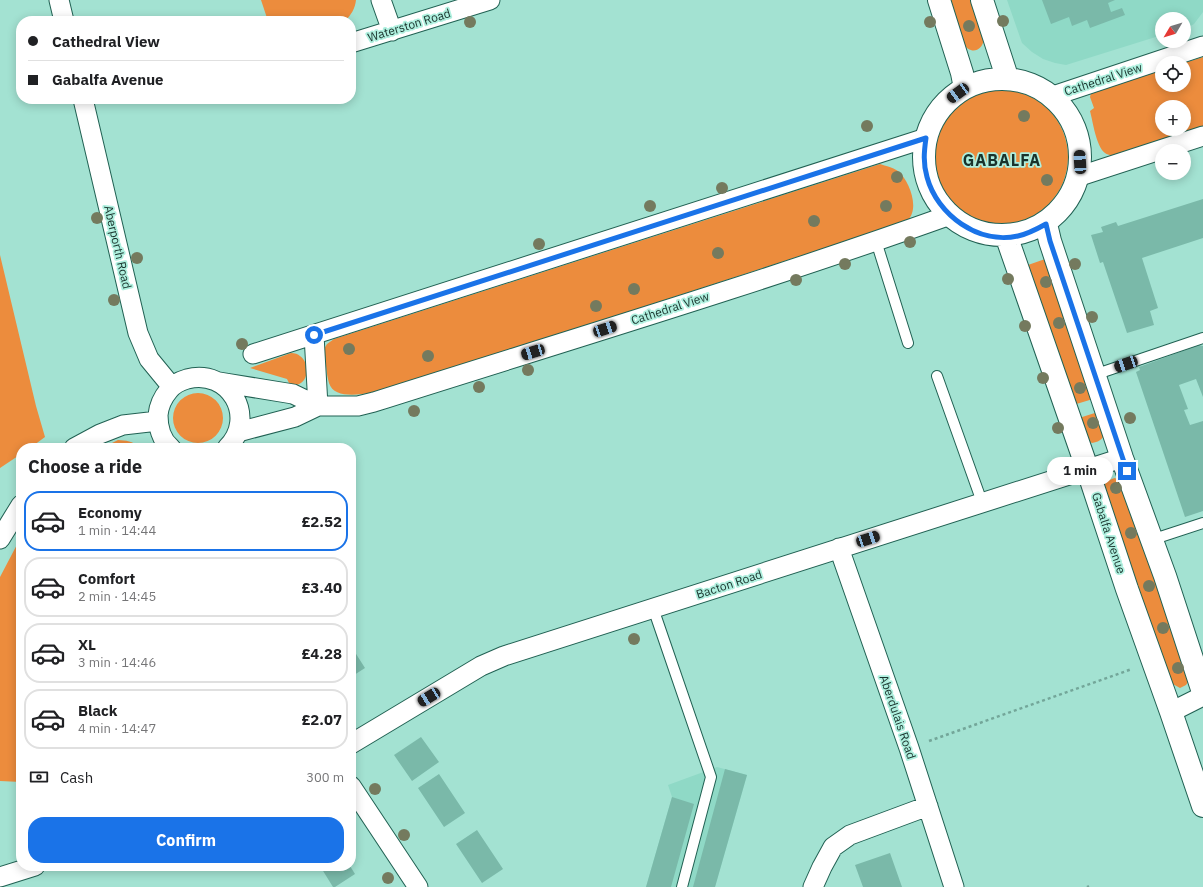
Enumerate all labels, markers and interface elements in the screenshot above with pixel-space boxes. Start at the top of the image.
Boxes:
street label: Waterston Road [366,5,452,45]
north arrow [1155,12,1191,48]
map controls [1155,12,1191,180]
text: Cathedral View [52,32,160,51]
button: locate [1155,56,1191,92]
street label: Cathedral View [1062,59,1144,99]
text: Gabalfa Avenue [52,70,164,89]
car [945,81,971,105]
button: + [1155,100,1191,136]
button: − [1155,144,1191,180]
district label: GABALFA [963,150,1041,170]
car [1073,150,1087,174]
street label: Aberporth Road [101,204,135,290]
street label: Cathedral View [629,288,711,328]
car [592,320,618,338]
route start [305,326,323,344]
car [520,343,546,361]
car [1113,354,1139,374]
text: Choose a ride [28,455,142,478]
callout: 1 min [1047,457,1113,485]
text: 1 min [1063,462,1097,479]
route end [1118,462,1136,480]
street label: Gabalfa Avenue [1089,490,1129,576]
icon: car [30,503,66,539]
text: Economy [78,503,142,522]
text: £2.52 [302,512,342,531]
text: 1 min · 14:44 [78,522,156,539]
car [855,530,881,548]
street label: Bacton Road [694,566,764,602]
icon: car [30,569,66,605]
text: Comfort [78,569,135,588]
text: £3.40 [302,578,342,597]
text: 2 min · 14:45 [78,588,156,605]
icon: car [30,635,66,671]
text: XL [78,635,96,654]
text: £4.28 [302,644,342,663]
text: 3 min · 14:46 [78,654,156,671]
street label: Aberdulais Road [877,673,919,761]
car [416,686,442,708]
icon: car [30,701,66,737]
text: Black [78,701,118,720]
text: £2.07 [302,710,342,729]
text: 4 min · 14:47 [78,720,156,737]
icon: cash [28,766,50,788]
text: Cash [60,768,93,787]
text: 300 m [306,769,344,786]
button: Confirm [28,817,344,863]

